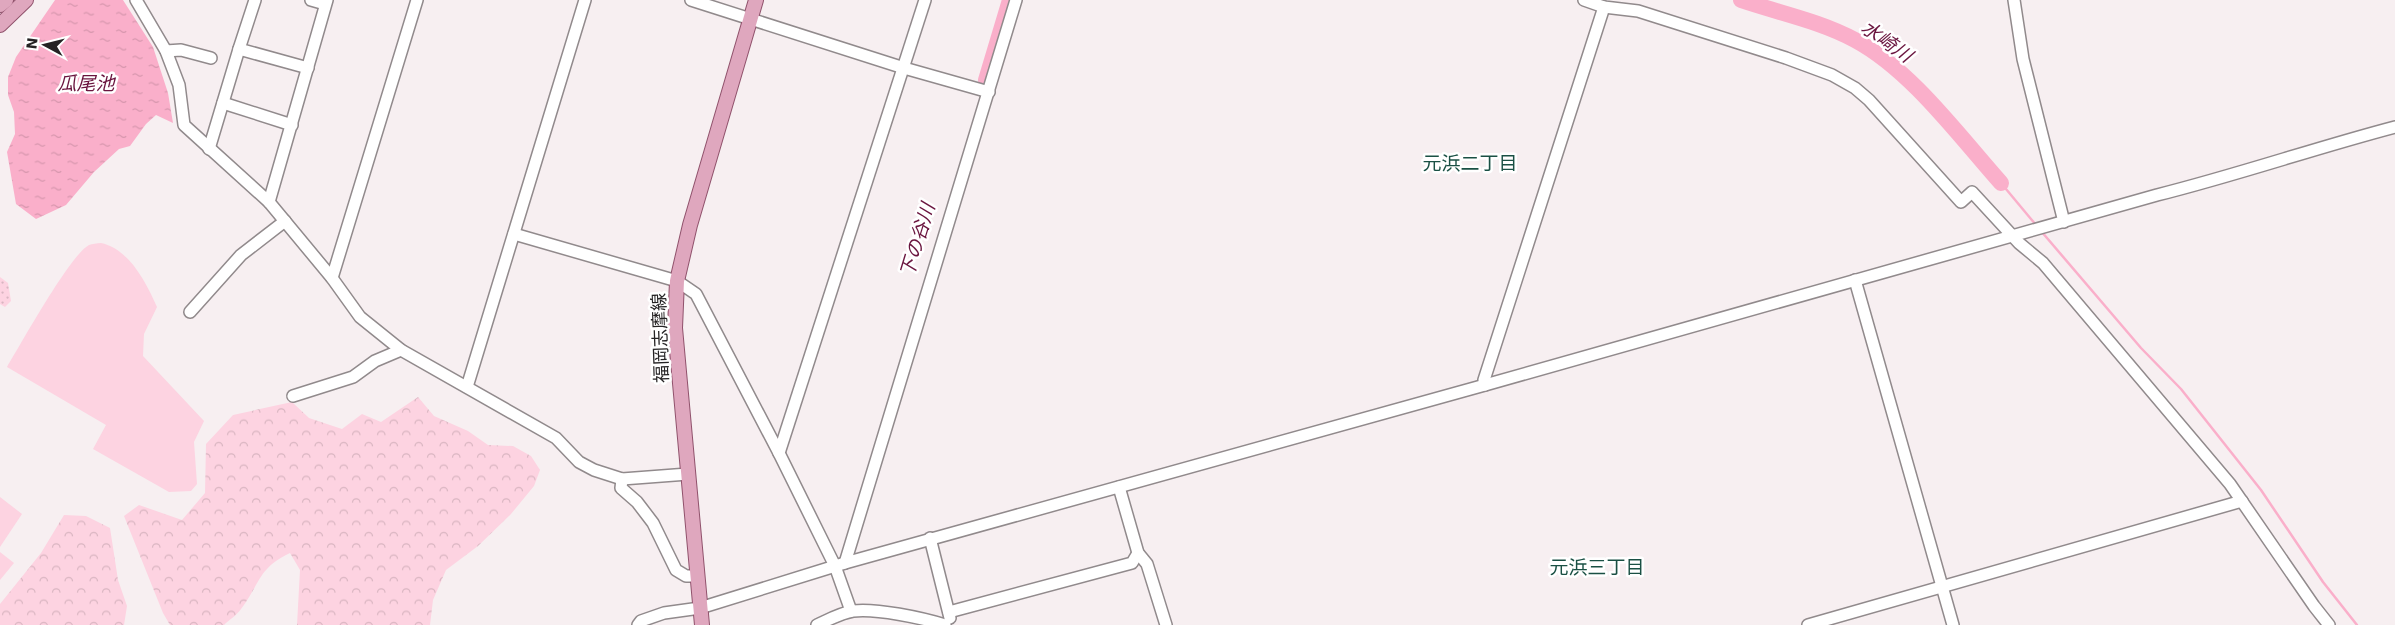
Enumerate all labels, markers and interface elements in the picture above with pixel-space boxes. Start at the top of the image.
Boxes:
water label: 水崎川 [1857,16,1918,68]
north arrow [20,20,70,70]
text: N [23,37,41,50]
water label: 瓜尾池 [57,72,116,94]
district label: 元浜二丁目 [1422,152,1518,174]
water label: 下の谷川 [895,199,939,280]
street label: 福岡志摩線 [648,293,672,383]
district label: 元浜三丁目 [1549,556,1645,578]

